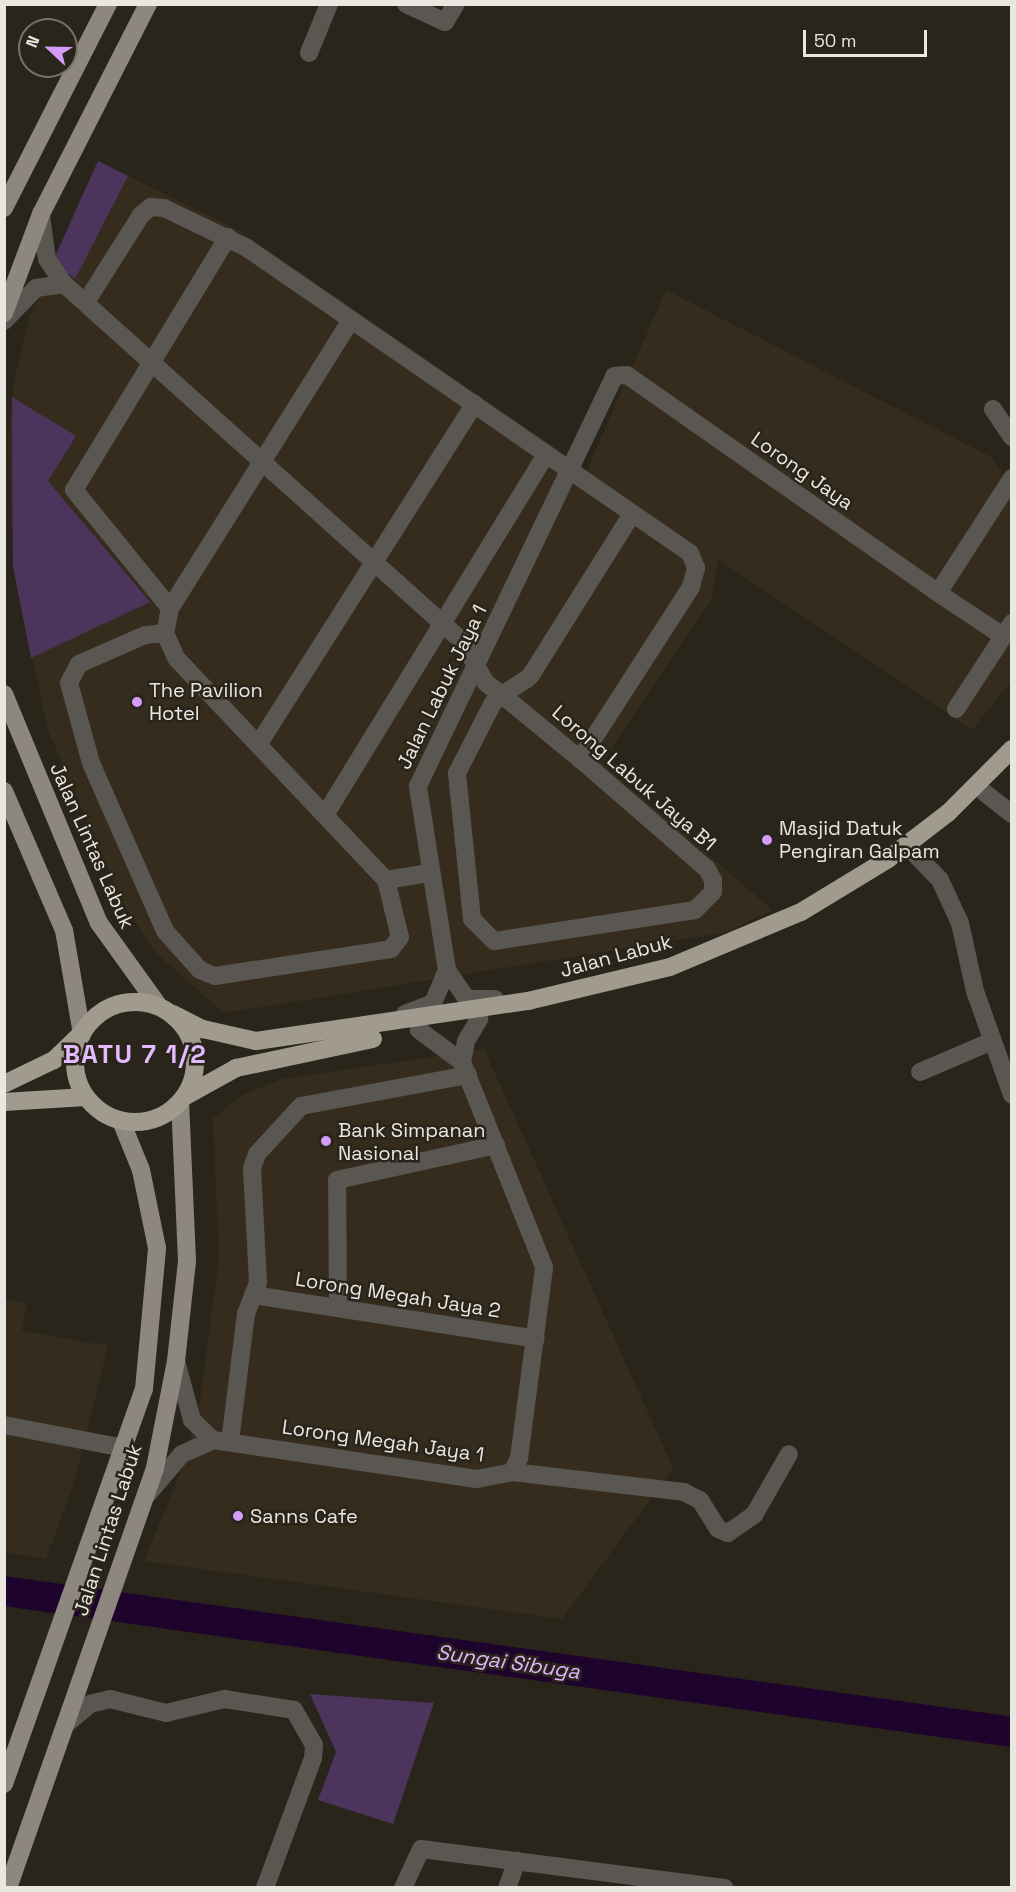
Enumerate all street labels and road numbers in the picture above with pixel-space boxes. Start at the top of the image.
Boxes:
street label: Lorong Jaya [746,427,858,515]
street label: Jalan Labuk Jaya 1 [392,601,492,773]
street label: Lorong Labuk Jaya B1 [547,700,721,856]
street label: Jalan Lintas Labuk [45,759,139,933]
street label: Jalan Labuk [557,930,675,982]
street label: Lorong Megah Jaya 2 [294,1267,502,1323]
street label: Lorong Megah Jaya 1 [280,1415,486,1467]
street label: Jalan Lintas Labuk [69,1441,147,1619]

